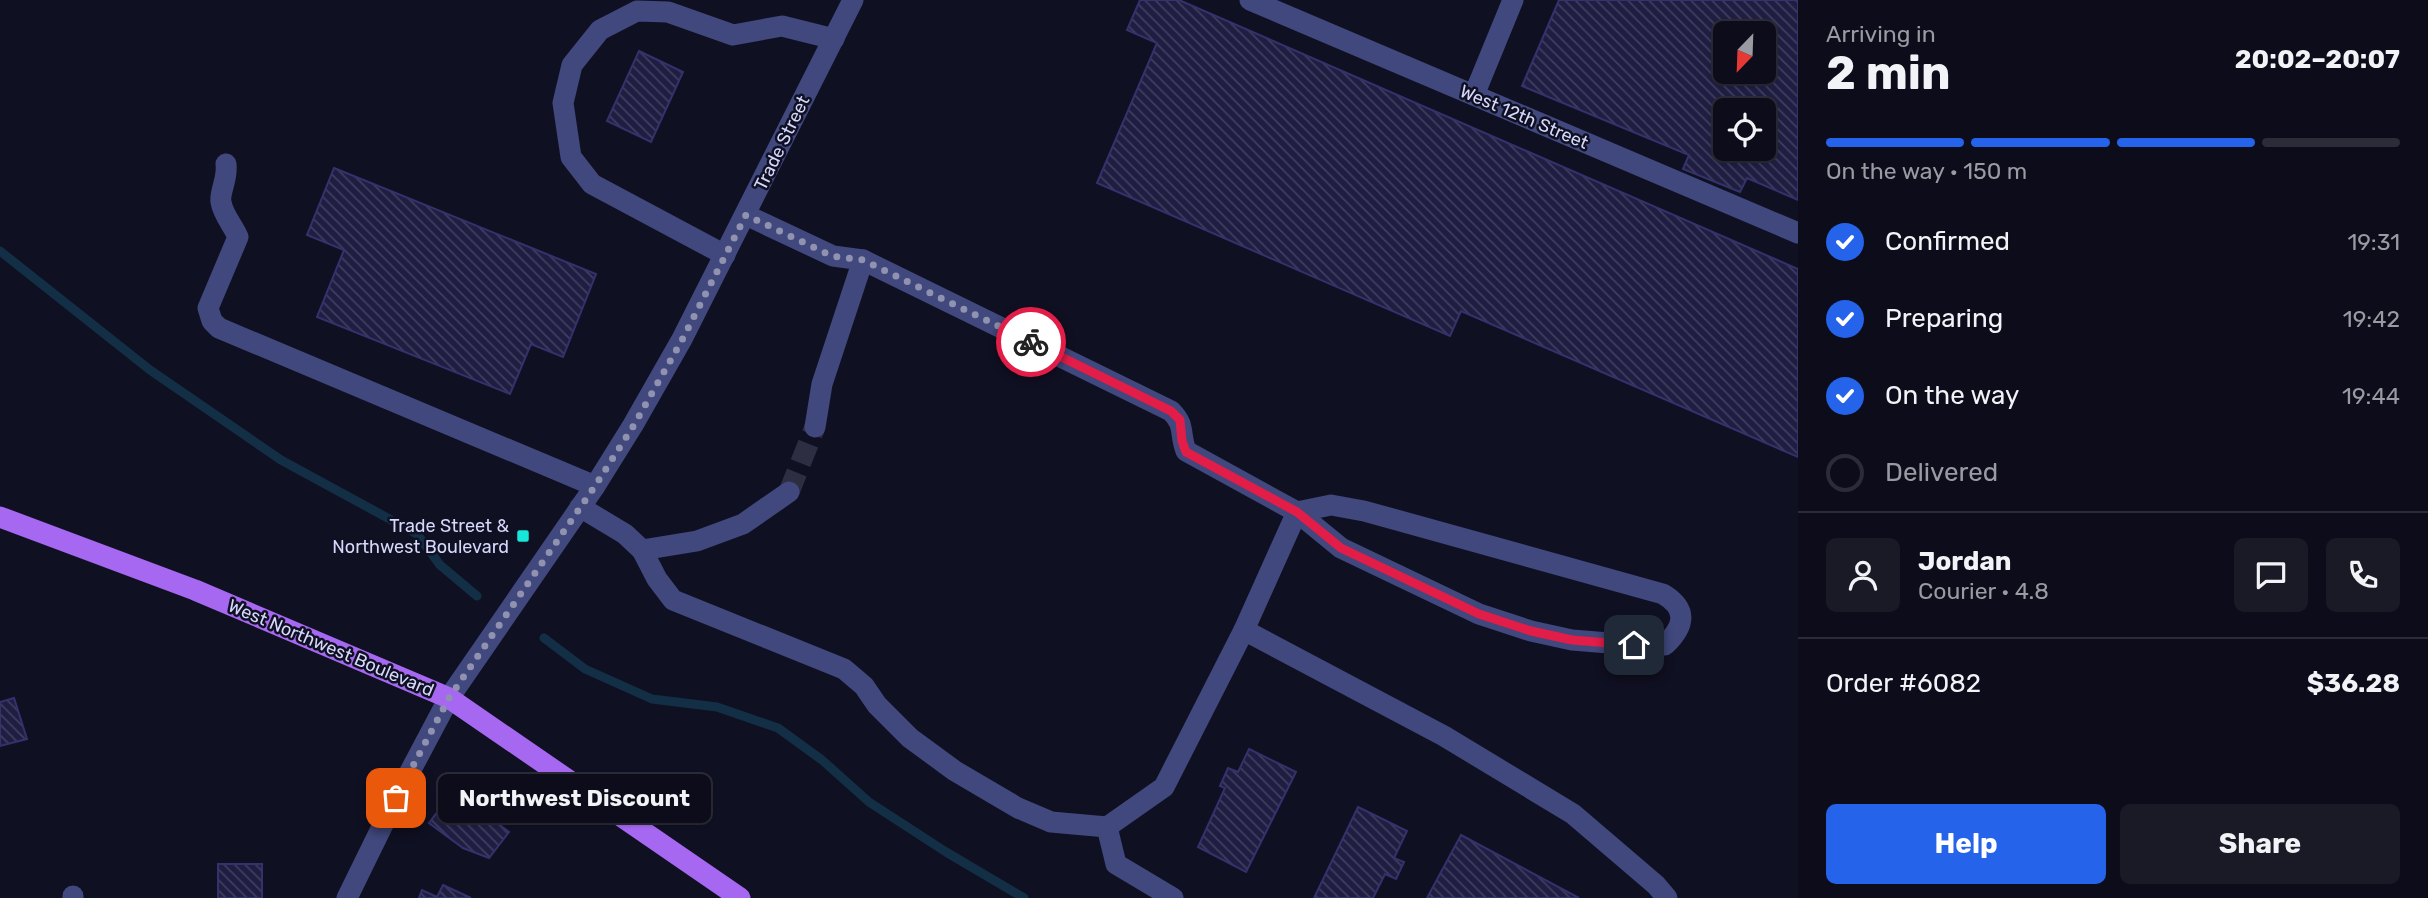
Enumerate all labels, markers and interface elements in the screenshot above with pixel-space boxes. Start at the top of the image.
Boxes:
text: Arriving in [1826,20,1936,48]
north arrow [1713,21,1776,84]
map controls [1713,21,1776,161]
text: 20:02–20:07 [2235,44,2400,75]
text: 2 min [1826,46,1951,101]
street label: West 12th Street [1456,80,1592,154]
street label: Trade Street [750,92,814,194]
button: locate [1713,98,1776,161]
text: On the way · 150 m [1826,157,2027,185]
icon: check [1826,223,1864,261]
text: Confirmed [1885,226,2010,257]
text: 19:31 [2347,228,2400,256]
icon: check [1826,300,1864,338]
text: Preparing [1885,303,2003,334]
text: 19:42 [2343,305,2400,333]
courier [996,307,1066,377]
icon: bike [1012,323,1050,361]
icon: check [1826,377,1864,415]
text: On the way [1885,380,2019,411]
text: 19:44 [2342,382,2400,410]
text: Delivered [1885,457,1998,488]
place label: Trade Street & Northwest Boulevard [332,515,509,558]
marker: Trade Street & Northwest Boulevard [515,528,531,544]
button: person [1826,538,1900,612]
button: chat [2234,538,2308,612]
button: phone [2326,538,2400,612]
text: Jordan [1918,546,2011,577]
text: Courier · 4.8 [1918,577,2049,605]
street label: West Northwest Boulevard [225,595,437,701]
pin [1604,615,1664,675]
icon: home [1615,626,1653,664]
text: Order #6082 [1826,668,1981,699]
text: $36.28 [2307,668,2400,699]
pin [366,768,426,828]
callout: Northwest Discount [438,774,711,822]
icon: bag [377,779,415,817]
text: Northwest Discount [459,784,690,812]
button: Help [1826,804,2106,884]
button: Share [2120,804,2400,884]

